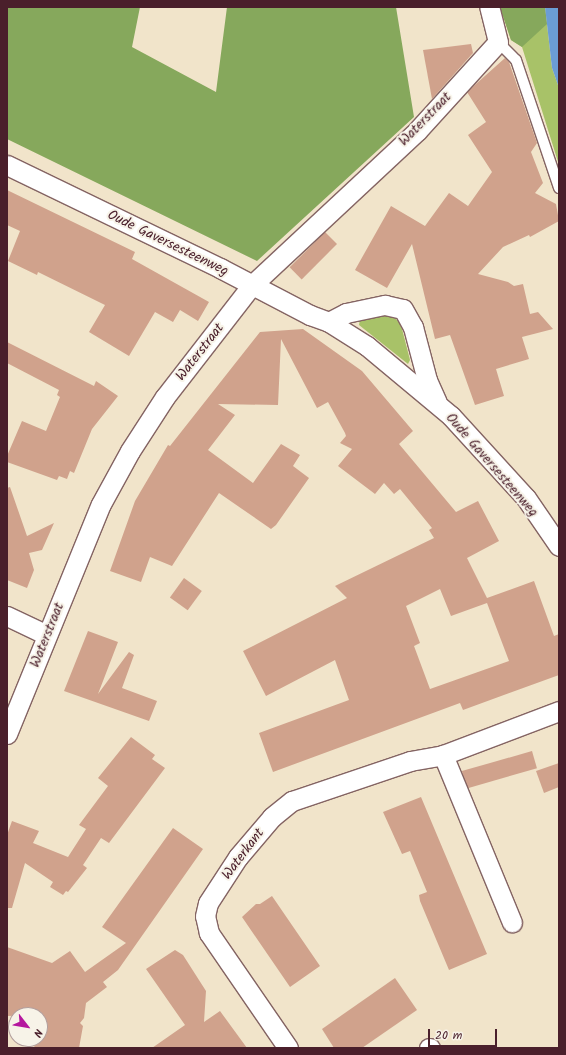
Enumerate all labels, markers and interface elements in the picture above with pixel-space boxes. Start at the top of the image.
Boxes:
street label: Waterstraat [395,89,455,149]
street label: Oude Gaversesteenweg [105,206,231,280]
street label: Waterstraat [172,320,228,384]
street label: Oude Gaversesteenweg [442,410,542,520]
street label: Waterstraat [26,600,68,670]
street label: Waterkant [218,825,268,883]
north arrow [8,1007,48,1047]
scale bar [430,1021,499,1047]
text: N [28,1025,47,1040]
text: 20 m [435,1026,462,1045]

